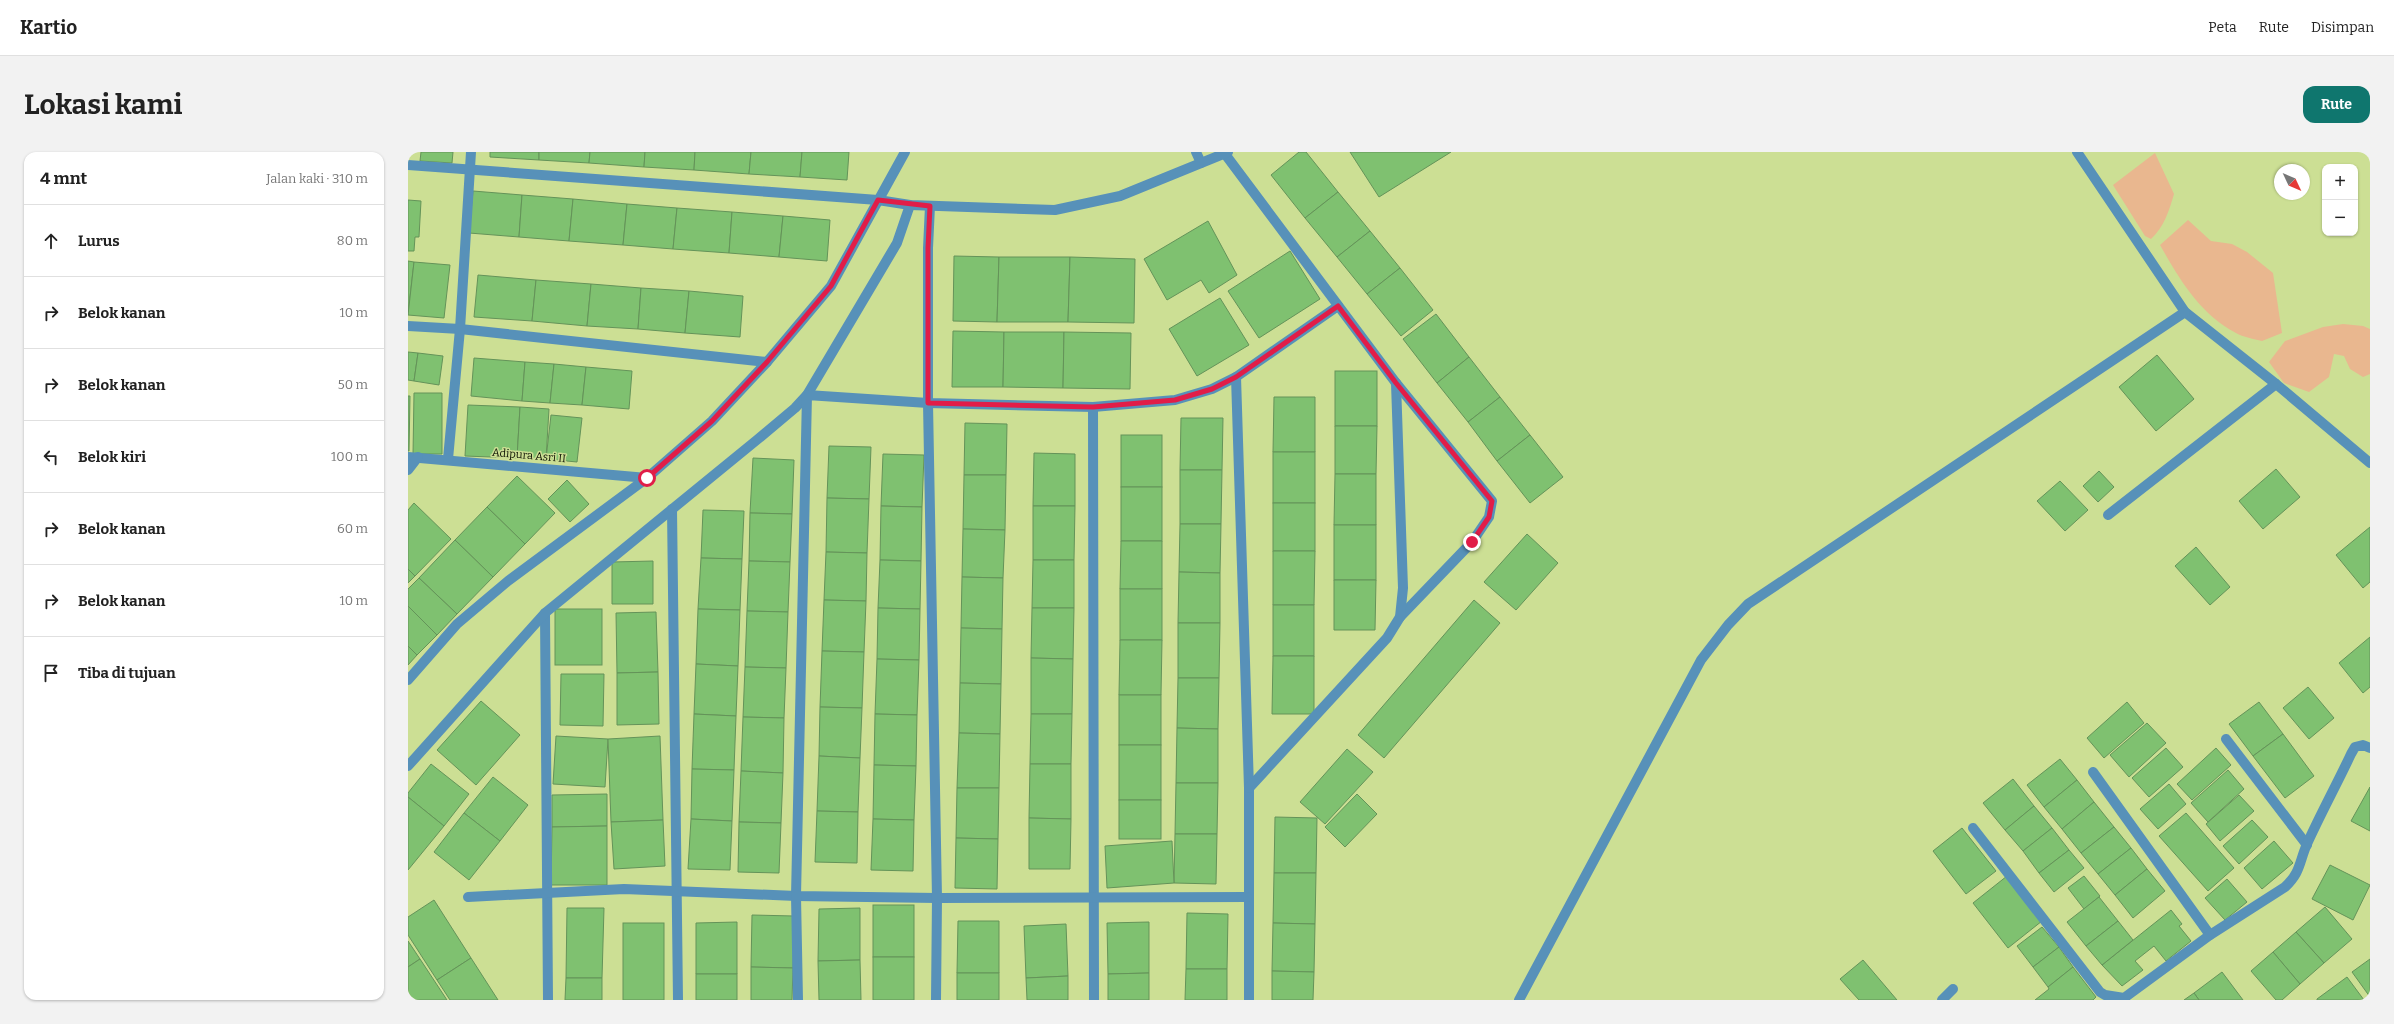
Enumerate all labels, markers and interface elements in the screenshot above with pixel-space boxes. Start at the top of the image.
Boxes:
text: Kartio [20,16,77,39]
text: Peta [2208,19,2237,36]
text: Rute [2259,19,2289,36]
text: Disimpan [2311,19,2374,36]
button: Rute [2303,86,2370,123]
text: Lokasi kami [24,88,182,121]
north arrow [2274,164,2310,200]
map controls [2322,164,2358,236]
button: + [2322,164,2358,200]
text: 4 mnt [40,168,87,189]
text: Jalan kaki · 310 m [266,171,368,186]
button: − [2322,200,2358,236]
icon: ahead [40,230,62,252]
text: Lurus [78,232,120,250]
text: 80 m [337,233,368,248]
icon: right [40,302,62,324]
text: Belok kanan [78,304,166,322]
text: 10 m [339,305,368,320]
icon: right [40,374,62,396]
text: Belok kanan [78,376,166,394]
text: 50 m [338,377,368,392]
icon: left [40,446,62,468]
street label: Adipura Asri II [491,446,567,465]
text: Belok kiri [78,448,146,466]
text: 100 m [331,449,368,464]
route start [638,469,656,487]
icon: right [40,518,62,540]
text: Belok kanan [78,520,166,538]
text: 60 m [337,521,368,536]
route end [1463,533,1481,551]
icon: right [40,590,62,612]
text: Belok kanan [78,592,166,610]
text: 10 m [339,593,368,608]
icon: arrive [40,662,62,684]
text: Tiba di tujuan [78,664,176,682]

